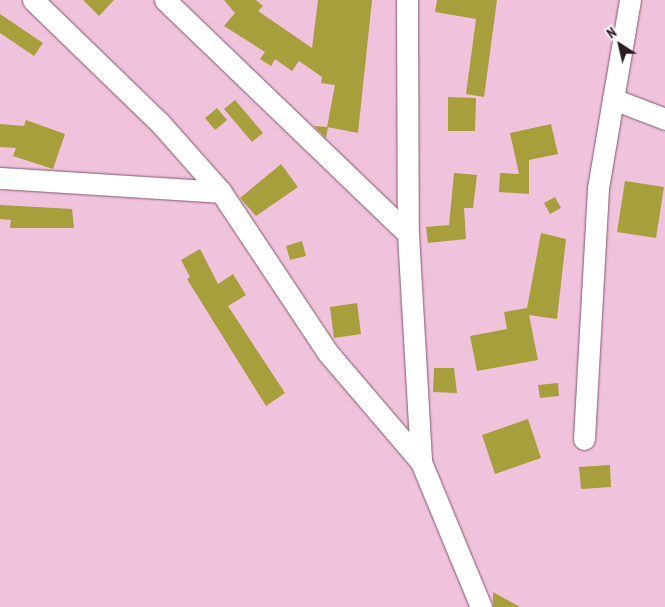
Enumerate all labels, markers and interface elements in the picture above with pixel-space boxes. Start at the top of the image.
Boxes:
north arrow [595,20,645,70]
text: N [603,23,620,42]

